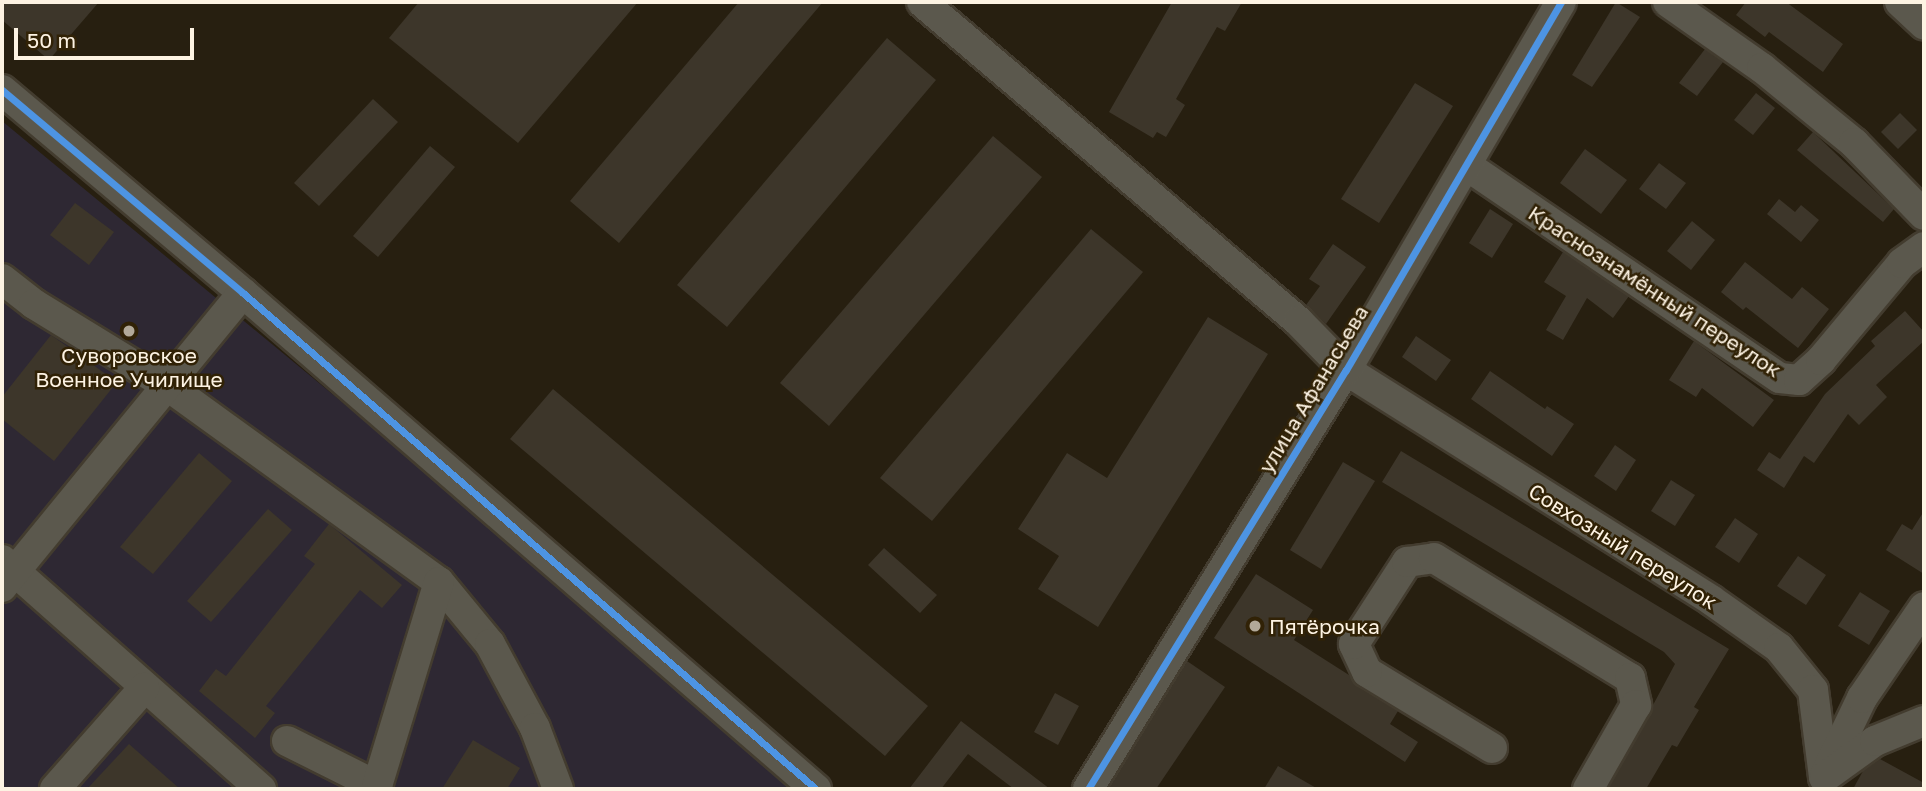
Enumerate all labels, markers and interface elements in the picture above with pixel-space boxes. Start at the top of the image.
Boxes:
scale bar [18,14,198,58]
text: 50 m [27,27,76,53]
street label: Краснознамённый переулок [1524,200,1786,382]
street label: улица Афанасьева [1253,301,1373,477]
marker: Суворовское Военное Училище [121,323,137,339]
place label: Суворовское Военное Училище [35,342,223,392]
street label: Совхозный переулок [1524,478,1722,614]
place label: Пятёрочка [1269,613,1380,639]
marker: Пятёрочка [1247,618,1263,634]

